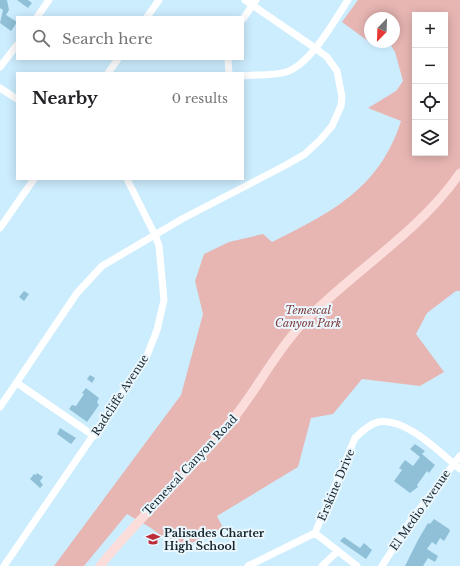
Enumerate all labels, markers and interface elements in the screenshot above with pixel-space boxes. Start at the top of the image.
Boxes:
north arrow [364,12,400,48]
map controls [412,12,448,156]
button: + [412,12,448,48]
search box [16,16,244,60]
icon: search [30,27,52,49]
text: Search here [62,29,153,48]
button: − [412,48,448,84]
button: locate [412,84,448,120]
text: Nearby [32,88,98,109]
text: 0 results [172,90,228,107]
button: layers [412,120,448,156]
park label: Temescal Canyon Park [275,303,341,330]
street label: Radcliffe Avenue [88,352,152,438]
street label: Temescal Canyon Road [140,412,241,518]
street label: Erskine Drive [314,447,358,523]
street label: El Medio Avenue [387,467,453,553]
place label: Palisades Charter High School [164,526,265,553]
school or university icon: Palisades Charter High School [145,531,161,547]

